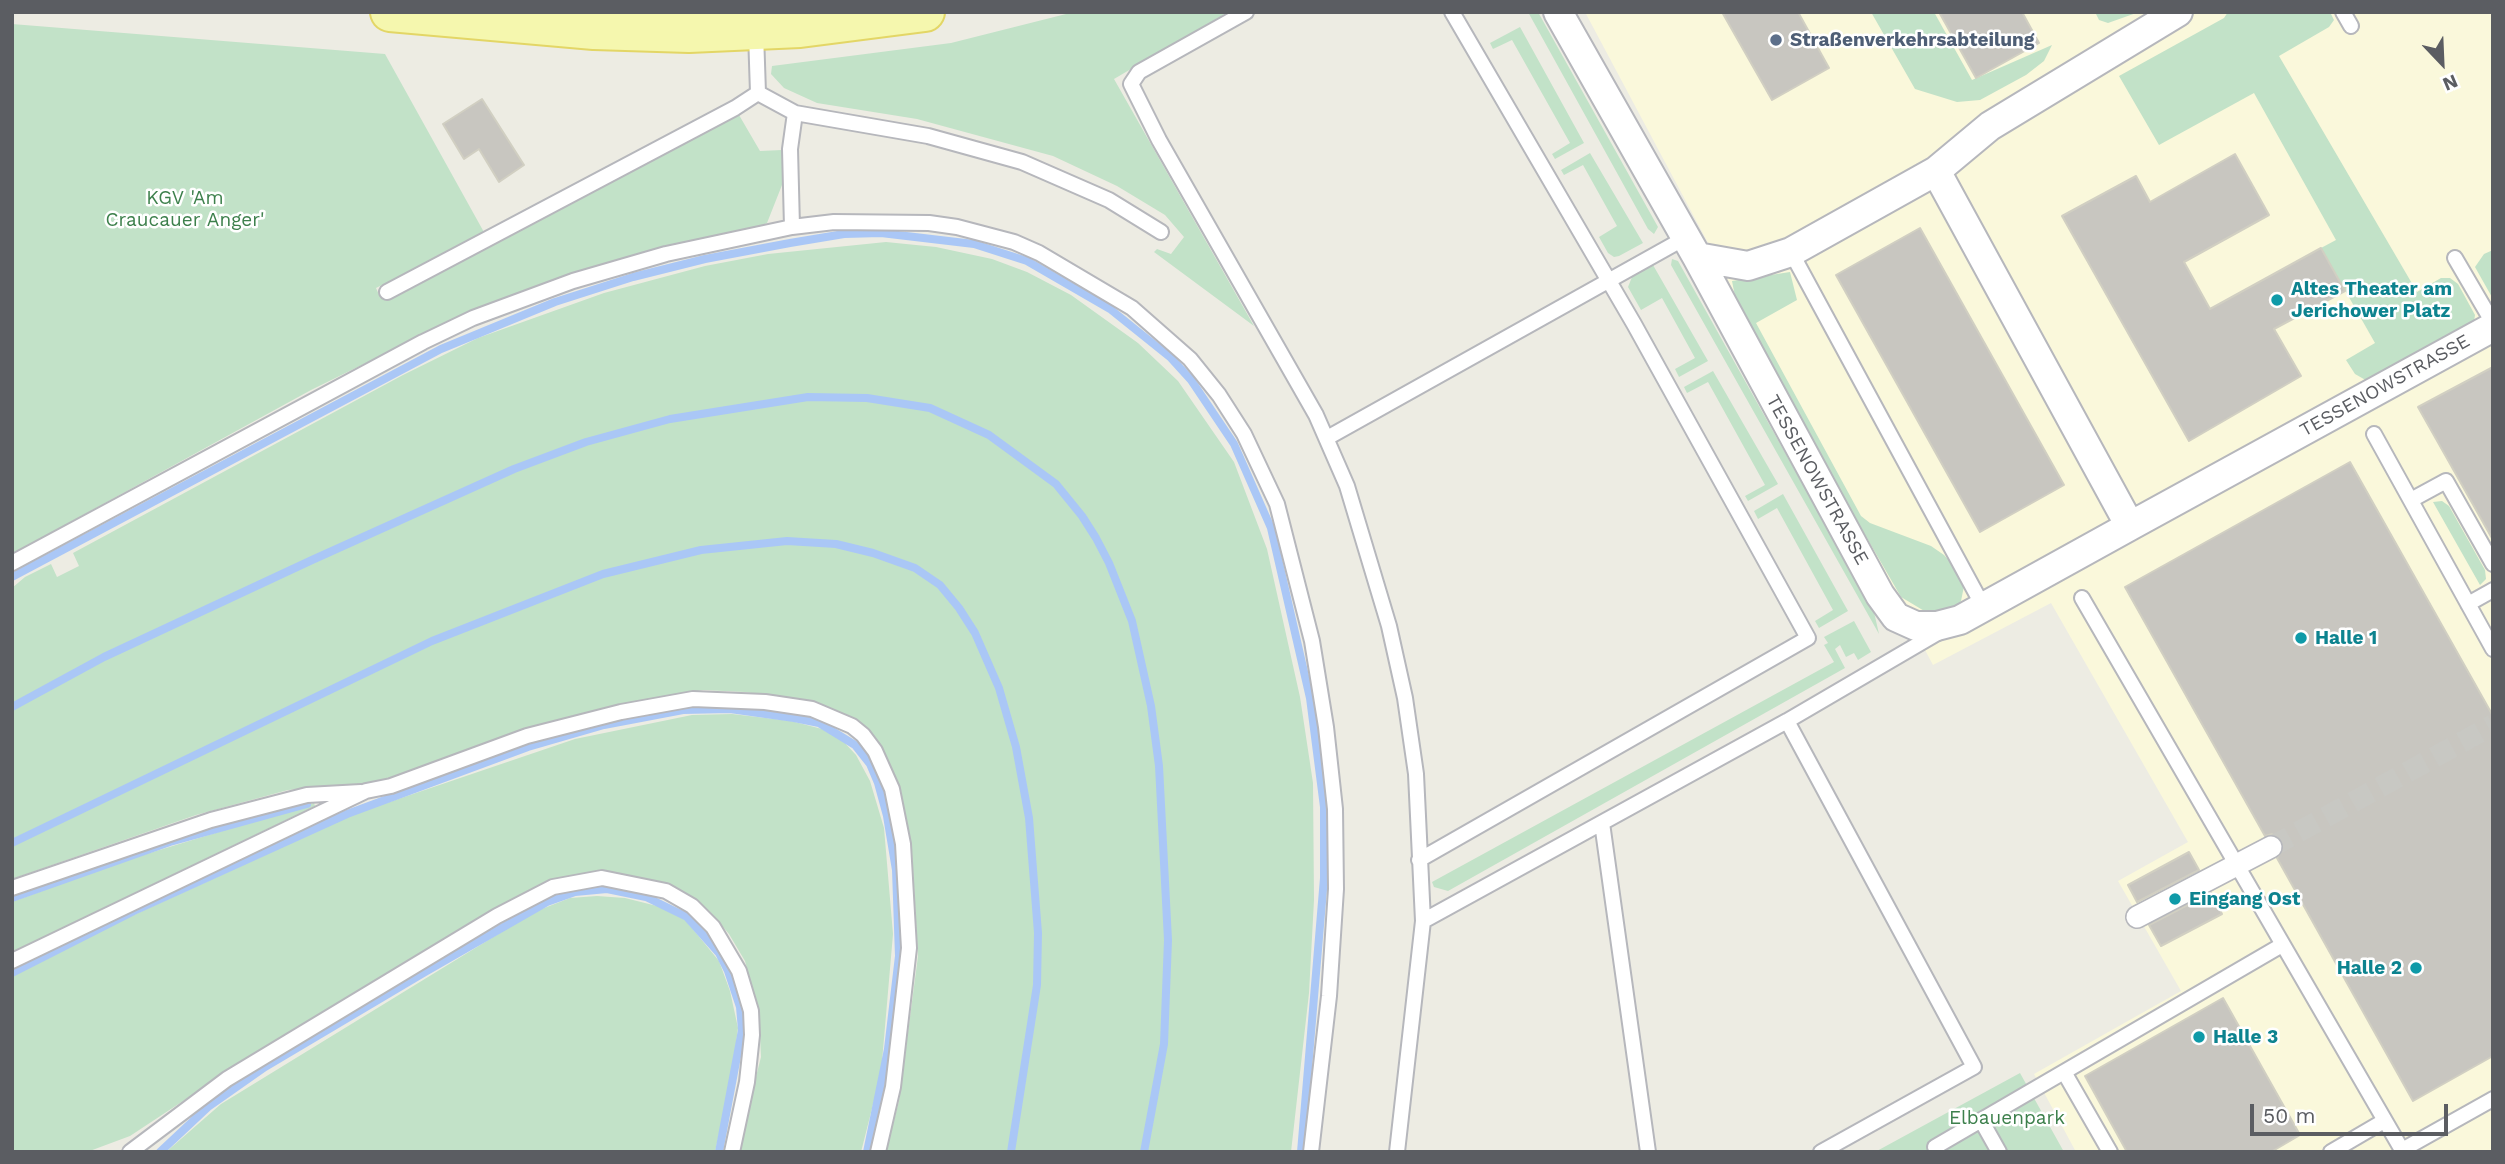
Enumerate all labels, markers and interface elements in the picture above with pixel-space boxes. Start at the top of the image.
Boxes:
north arrow [2407,28,2477,98]
place label: Straßenverkehrsabteilung [1790,29,2034,51]
marker: Straßenverkehrsabteilung [1768,32,1784,48]
text: N [2439,69,2461,96]
park label: KGV 'Am Craucauer Anger' [106,187,264,231]
place label: Altes Theater am Jerichower Platz [2291,278,2452,322]
marker: Altes Theater am Jerichower Platz [2269,292,2285,308]
street label: TESSENOWSTRASSE [2296,330,2474,442]
street label: TESSENOWSTRASSE [1761,391,1873,569]
place label: Halle 1 [2315,627,2377,649]
marker: Halle 1 [2293,630,2309,646]
place label: Eingang Ost [2189,888,2300,910]
marker: Eingang Ost [2167,891,2183,907]
place label: Halle 2 [2337,957,2402,979]
marker: Halle 2 [2408,960,2424,976]
place label: Halle 3 [2213,1026,2278,1048]
marker: Halle 3 [2191,1029,2207,1045]
scale bar [2253,1090,2451,1134]
text: 50 m [2263,1103,2315,1128]
park label: Elbauenpark [1949,1107,2065,1129]

